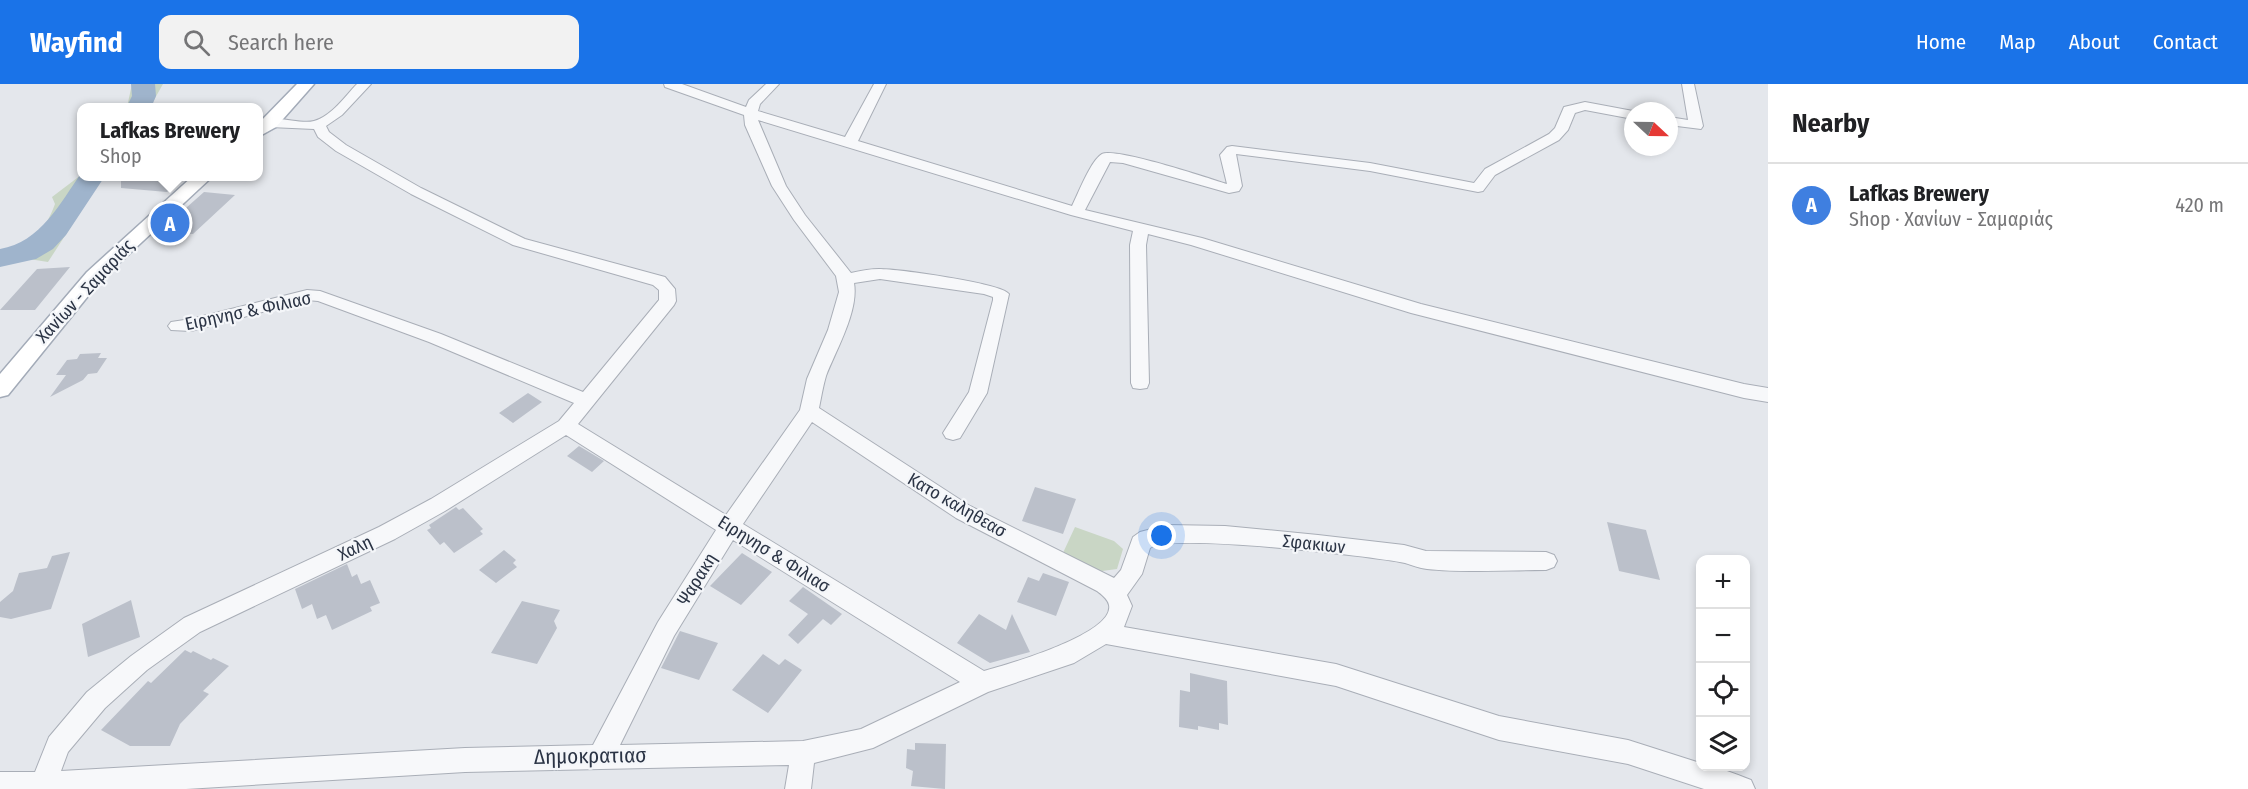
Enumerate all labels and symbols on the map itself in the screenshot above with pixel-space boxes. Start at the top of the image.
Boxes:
north arrow [1624,102,1678,156]
pin: A [150,200,190,246]
street label: Χανίων - Σαμαριάς [31,234,139,347]
street label: Ειρηνησ & Φιλιασ [183,287,313,335]
street label: Κατο καληθεασ [904,468,1011,542]
street label: Ειρηνησ & Φιλιασ [714,511,835,597]
your location [1147,521,1176,550]
street label: Χαλη [334,530,376,566]
street label: Σφακιων [1282,530,1347,558]
street label: Ψαρακη [672,549,722,609]
street label: Δημοκρατιασ [534,742,646,770]

